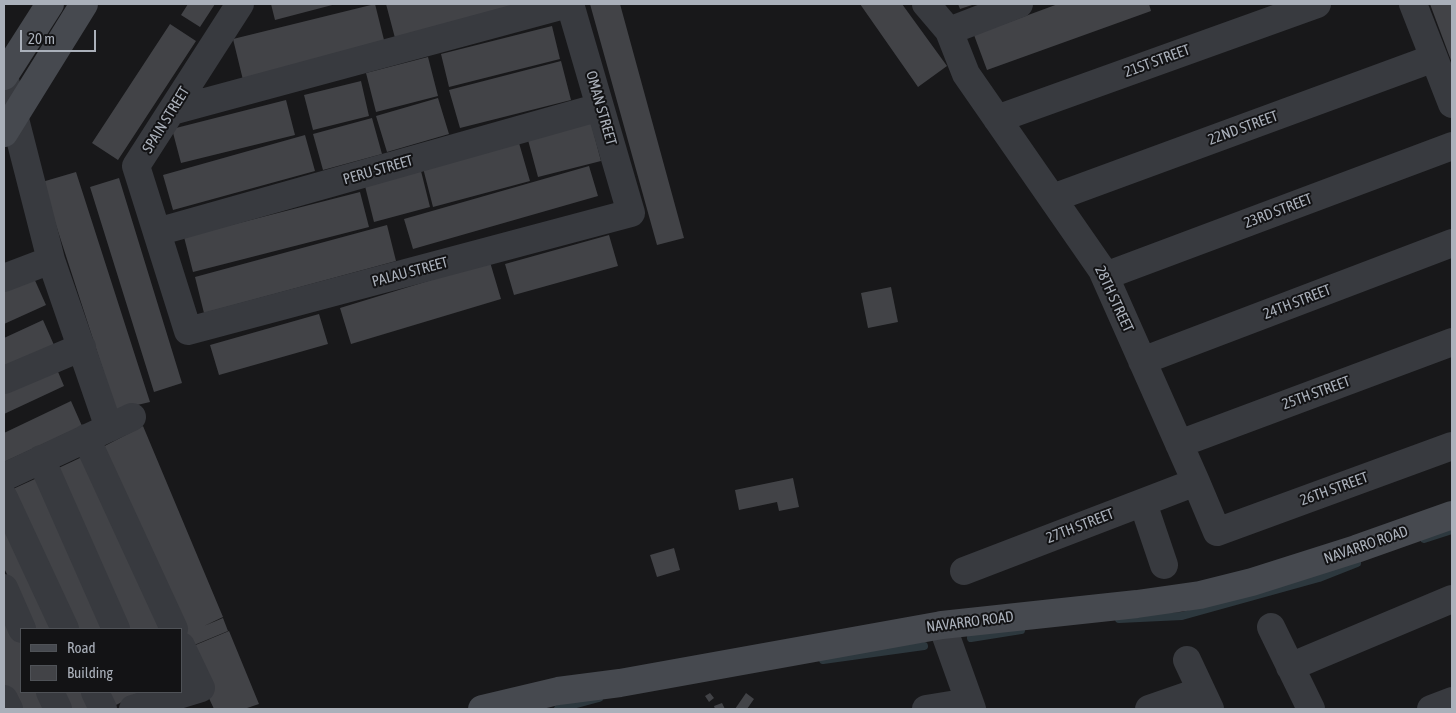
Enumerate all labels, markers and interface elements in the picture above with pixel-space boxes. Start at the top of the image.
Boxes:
scale bar [22,20,99,52]
text: 20 m [28,30,55,47]
street label: 21ST STREET [1122,41,1192,81]
street label: OMAN STREET [582,69,620,147]
street label: SPAIN STREET [139,83,193,157]
street label: 22ND STREET [1206,107,1280,149]
street label: PERU STREET [341,151,415,189]
street label: 23RD STREET [1241,190,1315,232]
street label: PALAU STREET [370,253,450,291]
street label: 28TH STREET [1091,263,1137,335]
street label: 24TH STREET [1261,281,1333,323]
street label: 25TH STREET [1279,372,1353,414]
street label: 26TH STREET [1297,468,1371,510]
street label: 27TH STREET [1044,505,1116,547]
street label: NAVARRO ROAD [1322,522,1410,568]
street label: NAVARRO ROAD [925,608,1015,636]
legend [20,628,182,693]
text: Road [67,639,96,656]
text: Building [67,664,113,681]

